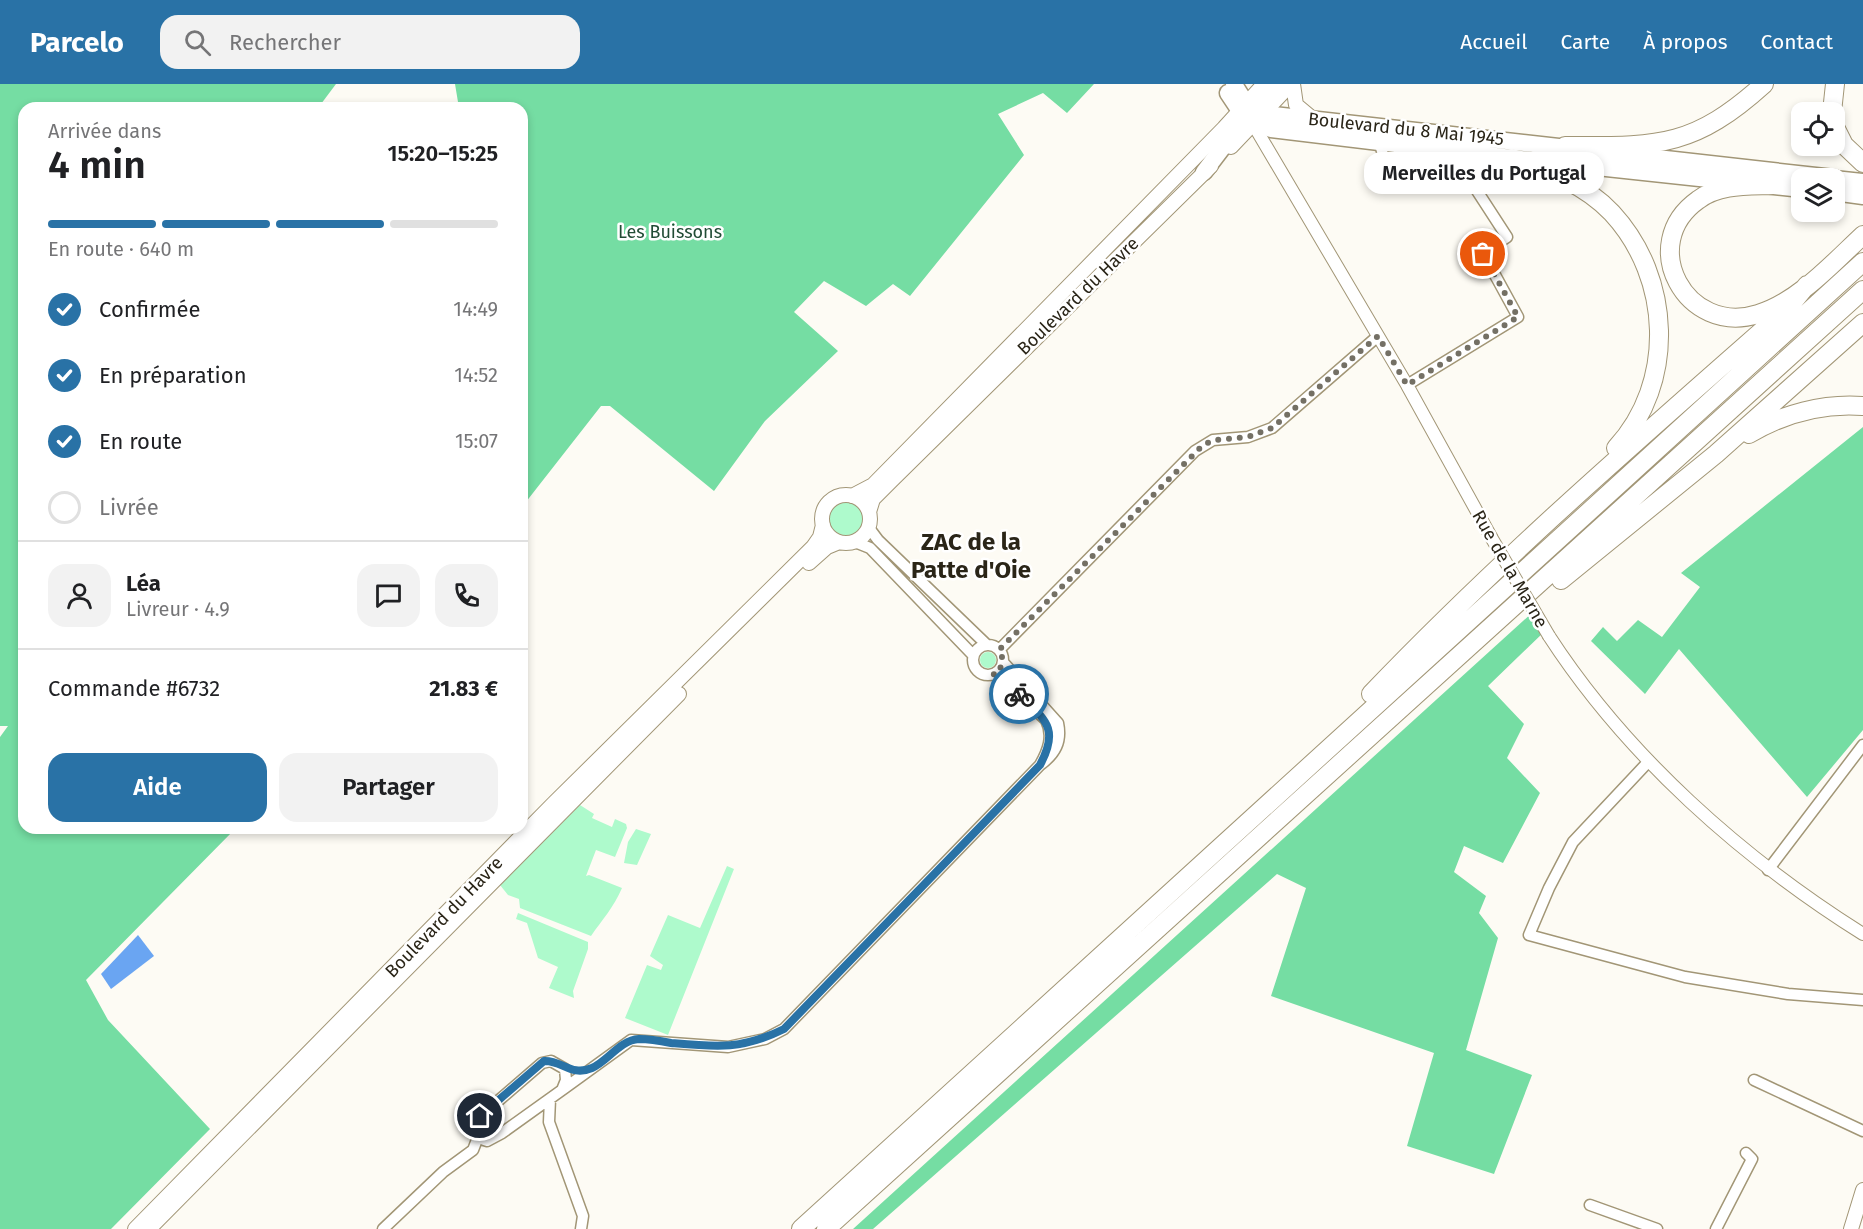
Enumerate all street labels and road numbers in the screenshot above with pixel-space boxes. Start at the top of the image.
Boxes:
street label: Boulevard du 8 Mai 1945 [1307,108,1505,150]
street label: Boulevard du Havre [1013,233,1143,359]
street label: Rue de la Marne [1467,506,1553,632]
street label: Boulevard du Havre [381,852,507,982]

